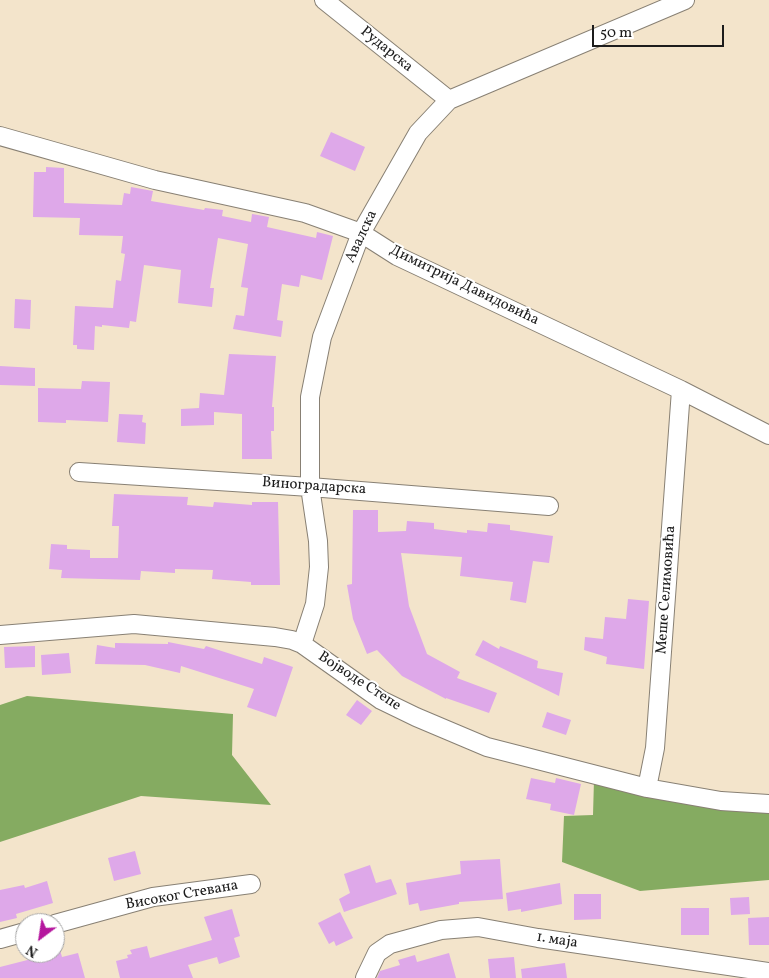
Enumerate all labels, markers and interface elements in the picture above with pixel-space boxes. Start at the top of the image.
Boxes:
scale bar [594,15,726,47]
street label: Рударска [356,23,416,77]
text: 50 m [600,23,632,44]
street label: Авалска [342,208,382,266]
street label: Димитрија Давидовића [386,242,542,330]
street label: Виноградарска [261,474,367,500]
street label: Меше Селимовића [654,525,680,655]
street label: Војводе Степе [314,648,404,716]
street label: Високог Стевана [124,877,240,915]
north arrow [15,913,65,963]
street label: 1. маја [535,929,579,953]
text: N [23,940,42,961]

